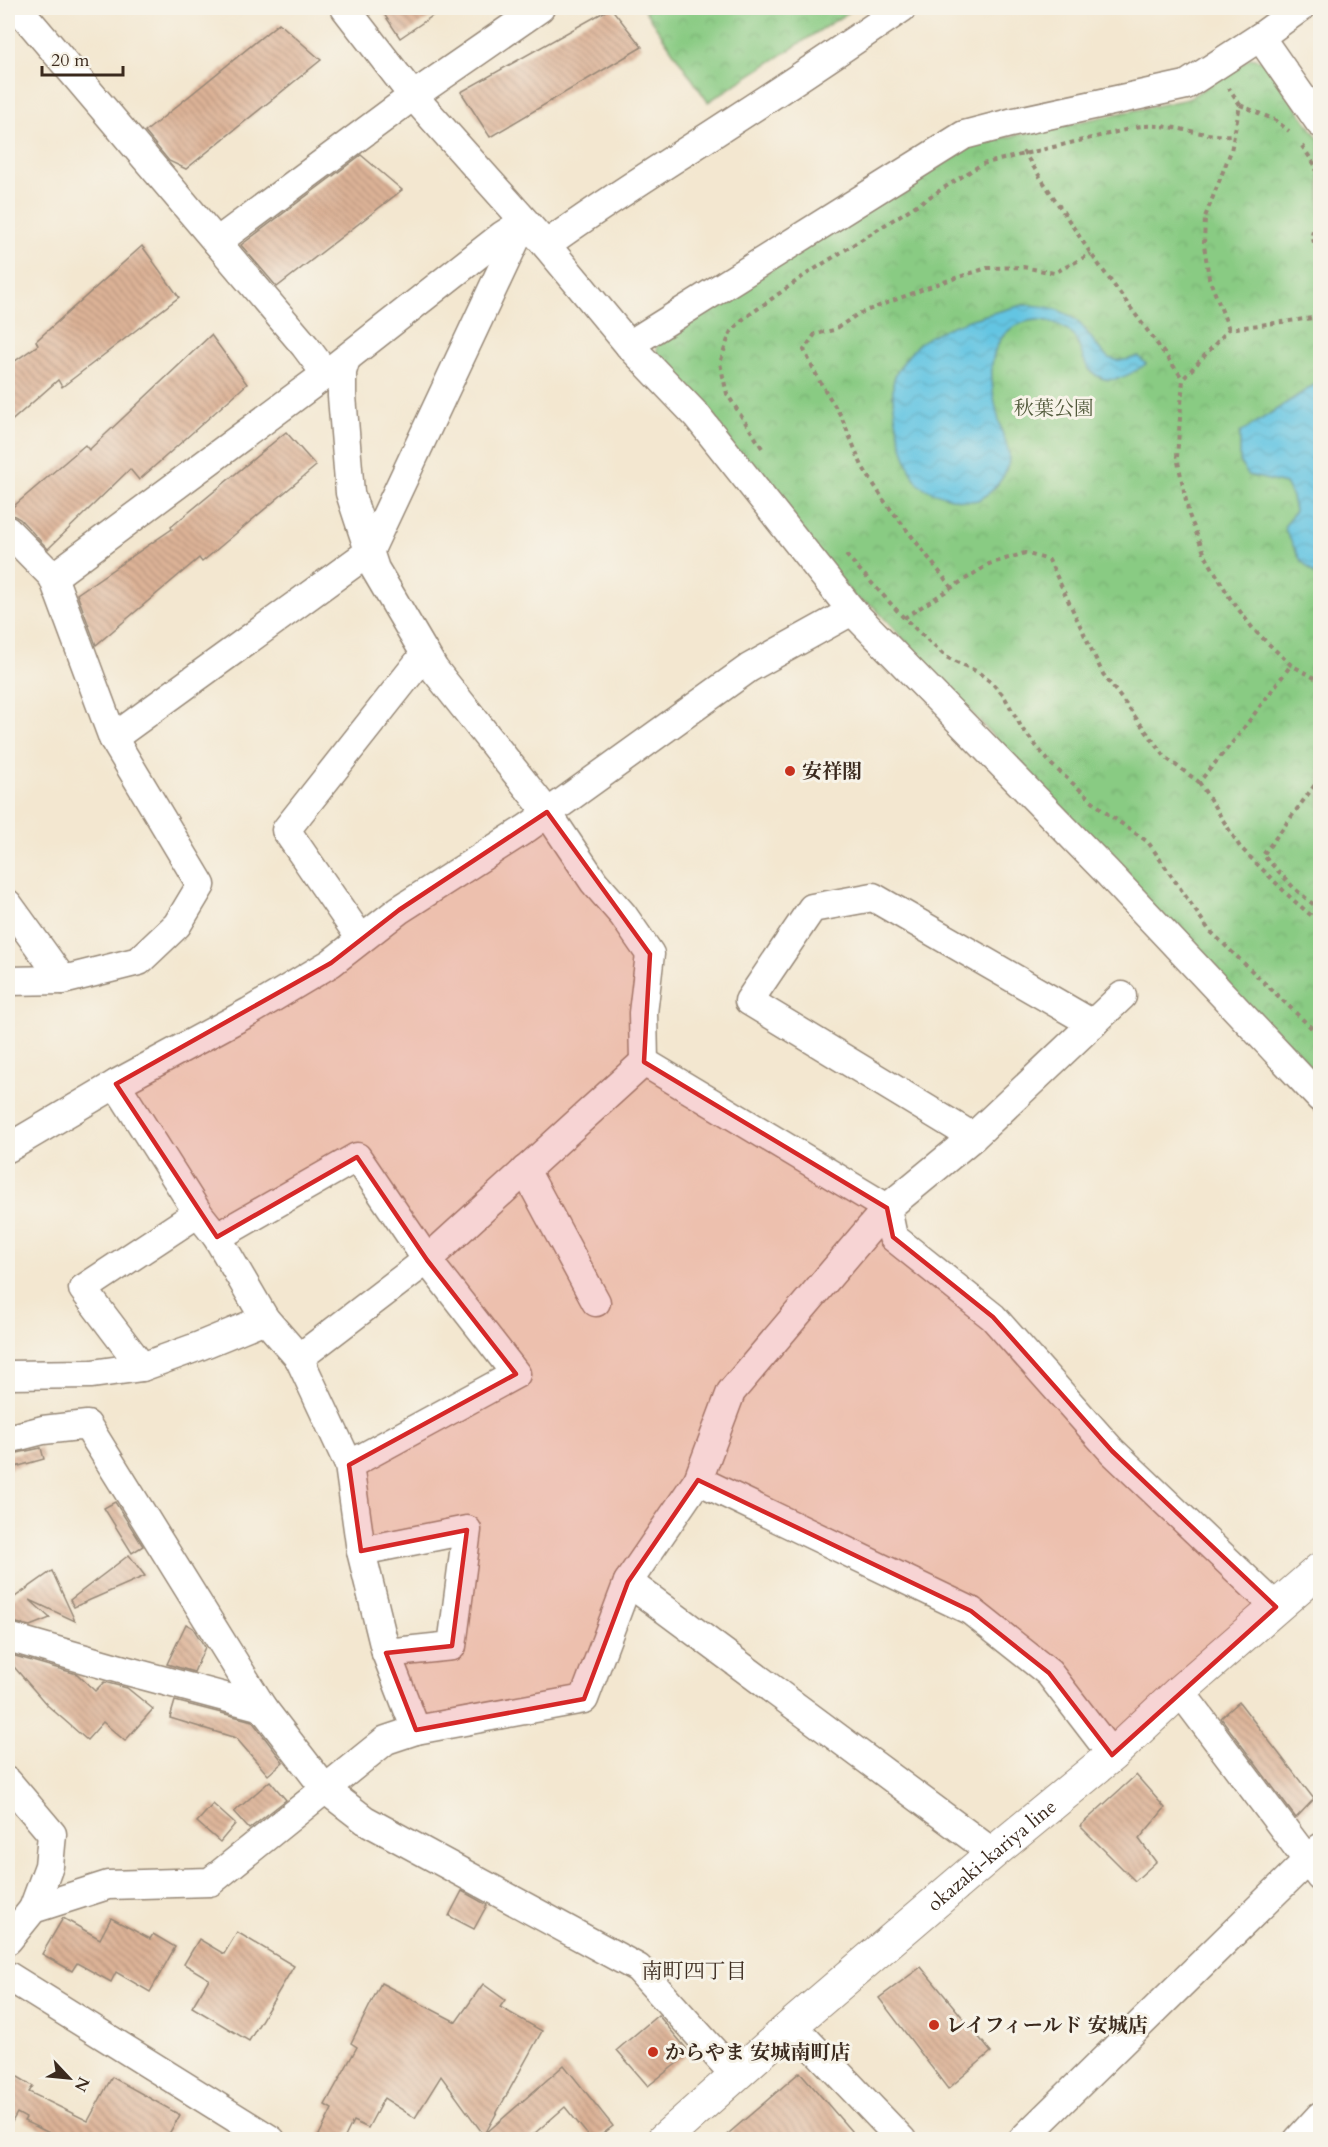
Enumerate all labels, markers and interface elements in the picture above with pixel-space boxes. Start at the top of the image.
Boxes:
scale bar [42,39,123,77]
text: 20 m [51,48,90,73]
park label: 秋葉公園 [1014,395,1094,422]
place label: 安祥閣 [802,758,862,785]
marker: 安祥閣 [783,764,797,778]
street label: okazaki-kariya line [922,1793,1062,1918]
district label: 南町四丁目 [642,1957,747,1986]
place label: レイフィールド 安城店 [946,2012,1148,2039]
marker: レイフィールド 安城店 [927,2018,941,2032]
place label: からやま 安城南町店 [665,2039,850,2066]
marker: からやま 安城南町店 [646,2045,660,2059]
north arrow [39,2048,99,2108]
text: N [69,2073,95,2095]

